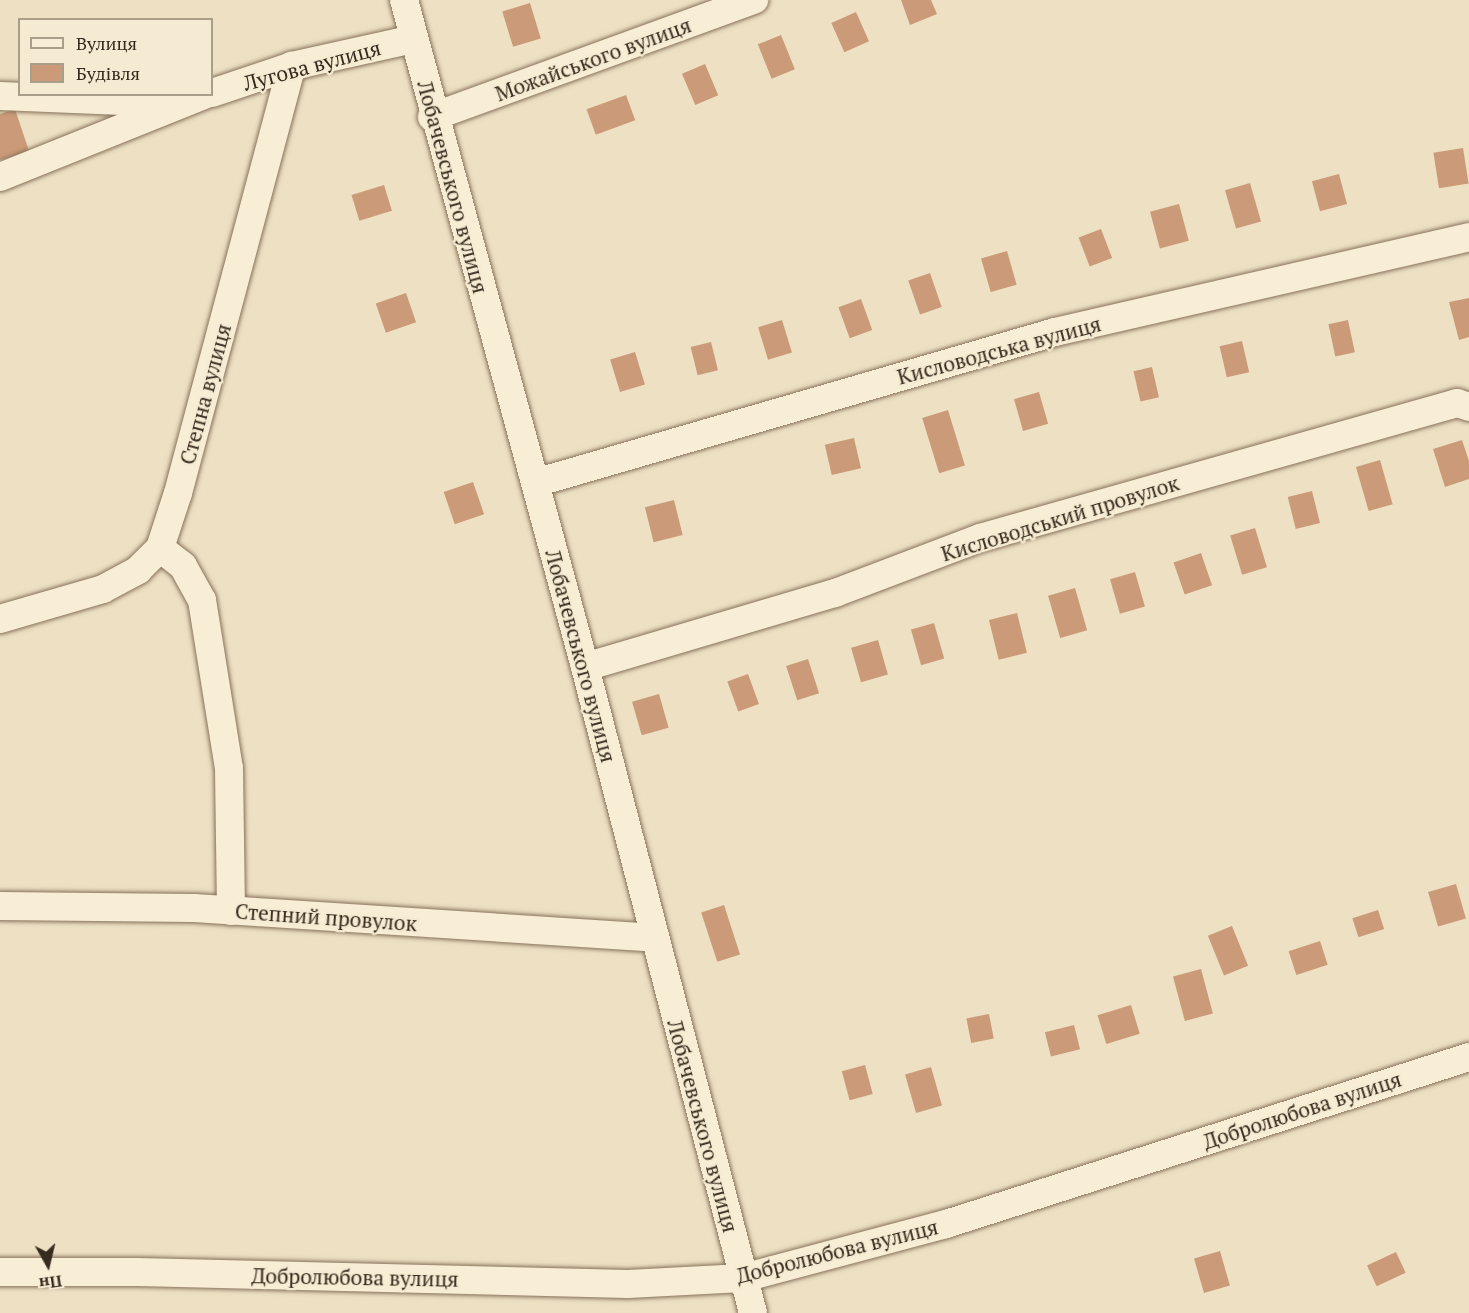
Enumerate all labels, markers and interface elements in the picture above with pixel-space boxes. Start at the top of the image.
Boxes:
street label: Можайського вулиця [492,12,694,106]
legend [18,18,213,96]
text: Вулиця [76,31,137,55]
street label: Лугова вулиця [241,35,383,95]
text: Будівля [76,61,140,85]
street label: Лобачевського вулиця [412,78,494,296]
street label: Кисловодська вулиця [894,311,1104,389]
street label: Степна вулиця [174,321,236,467]
street label: Кисловодський провулок [938,470,1182,566]
street label: Лобачевського вулиця [540,547,622,765]
street label: Степний провулок [234,898,418,936]
street label: Лобачевського вулиця [662,1017,744,1235]
street label: Добролюбова вулиця [1200,1066,1404,1154]
street label: Добролюбова вулиця [733,1214,941,1288]
north arrow [18,1235,78,1295]
street label: Добролюбова вулиця [251,1263,459,1291]
text: Пн [38,1270,63,1295]

